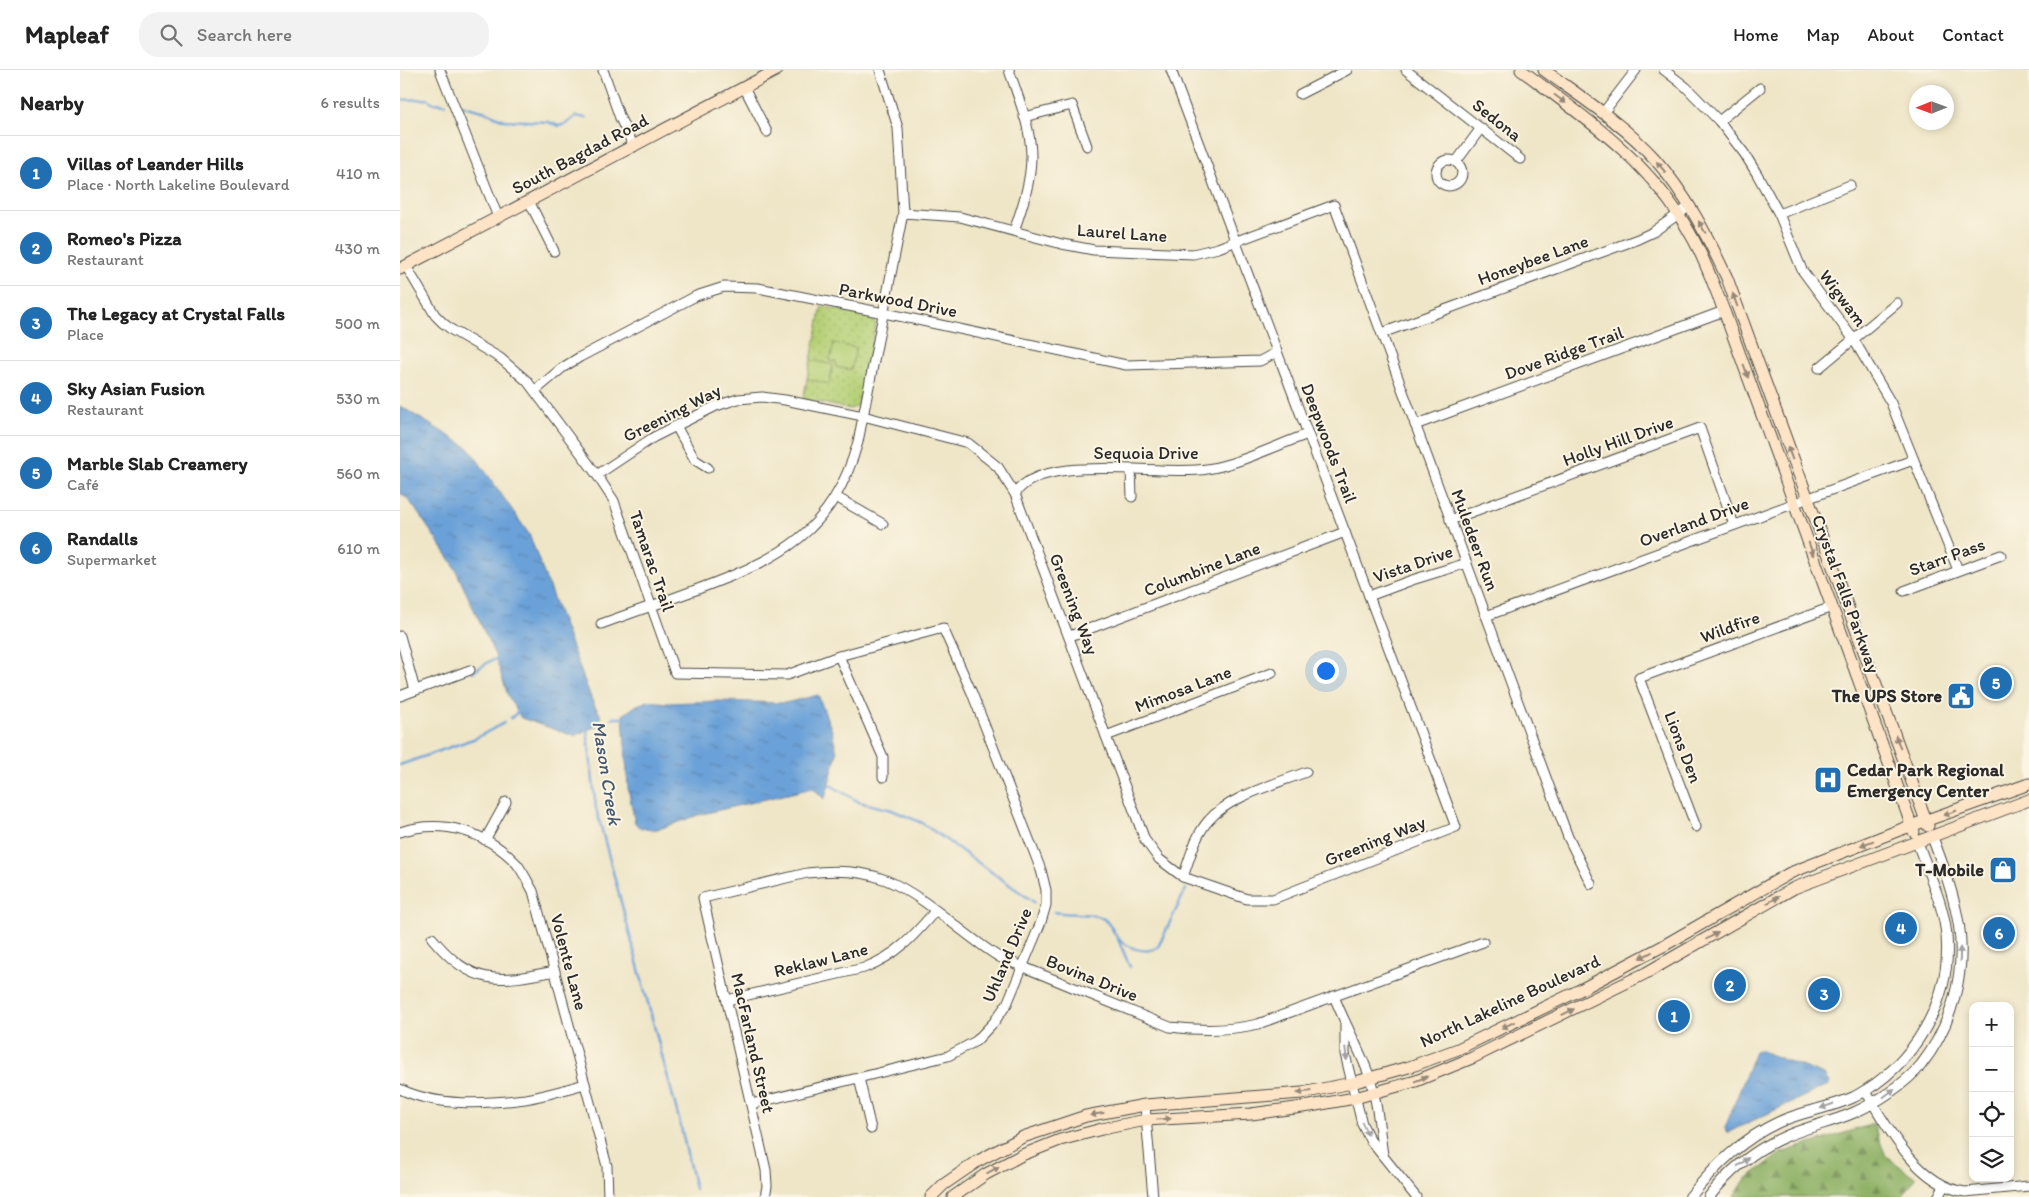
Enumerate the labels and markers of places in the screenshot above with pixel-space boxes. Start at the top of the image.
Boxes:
pin: 5 [1980,664,2012,702]
public building icon: The UPS Store [1946,681,1976,711]
place label: The UPS Store [1831,685,1942,707]
place label: Cedar Park Regional Emergency Center [1847,759,2005,802]
hospital icon: Cedar Park Regional Emergency Center [1813,765,1843,795]
shop icon: T-Mobile [1988,855,2018,885]
place label: T-Mobile [1914,859,1984,881]
pin: 4 [1885,909,1917,947]
pin: 6 [1983,914,2015,952]
pin: 2 [1714,966,1746,1004]
pin: 3 [1808,975,1840,1013]
pin: 1 [1658,997,1690,1035]

